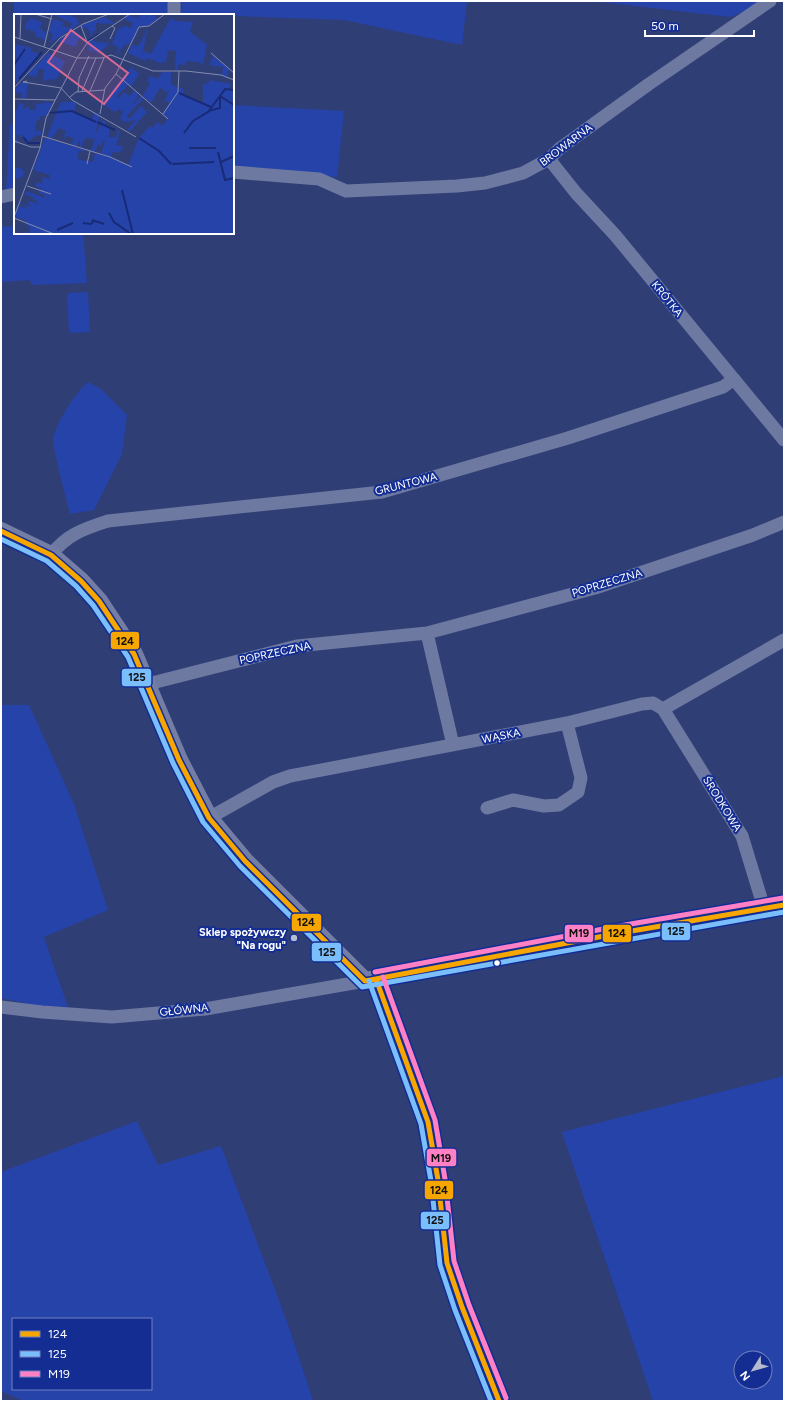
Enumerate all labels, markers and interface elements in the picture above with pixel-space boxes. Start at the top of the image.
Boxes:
scale bar [645,12,754,38]
inset map [14,14,234,234]
text: 50 m [651,19,679,33]
street label: BROWARNA [537,121,595,169]
street label: KRÓTKA [649,278,686,320]
street label: GRUNTOWA [374,470,439,498]
street label: POPRZECZNA [570,566,644,600]
line badge: 124 [110,631,140,650]
text: 124 [116,635,134,648]
street label: POPRZECZNA [238,639,312,667]
line badge: 125 [121,668,152,687]
text: 125 [128,671,146,684]
street label: WĄSKA [481,726,522,746]
street label: ŚRODKOWA [700,774,745,834]
line badge: 124 [291,913,322,932]
text: 124 [297,916,315,929]
line badge: 125 [661,922,691,941]
line badge: M19 [564,924,594,943]
line badge: 124 [602,924,632,943]
text: 125 [667,925,685,938]
place label: Sklep spożywczy "Na rogu" [199,926,287,952]
text: M19 [569,927,589,940]
text: 124 [608,927,626,940]
marker: Sklep spożywczy "Na rogu" [289,933,299,943]
line badge: 125 [311,942,342,962]
text: 125 [318,946,336,959]
unlabelled marker [492,958,502,968]
street label: GŁÓWNA [159,1000,210,1019]
line badge: M19 [426,1148,457,1167]
text: M19 [431,1152,451,1165]
line badge: 124 [424,1180,454,1200]
text: 124 [430,1184,448,1197]
line badge: 125 [420,1211,450,1230]
text: 125 [426,1214,444,1227]
legend [12,1318,152,1390]
text: 124 [48,1327,68,1341]
text: 125 [48,1347,67,1361]
north arrow [733,1350,773,1390]
text: M19 [48,1367,70,1381]
text: N [738,1368,753,1383]

